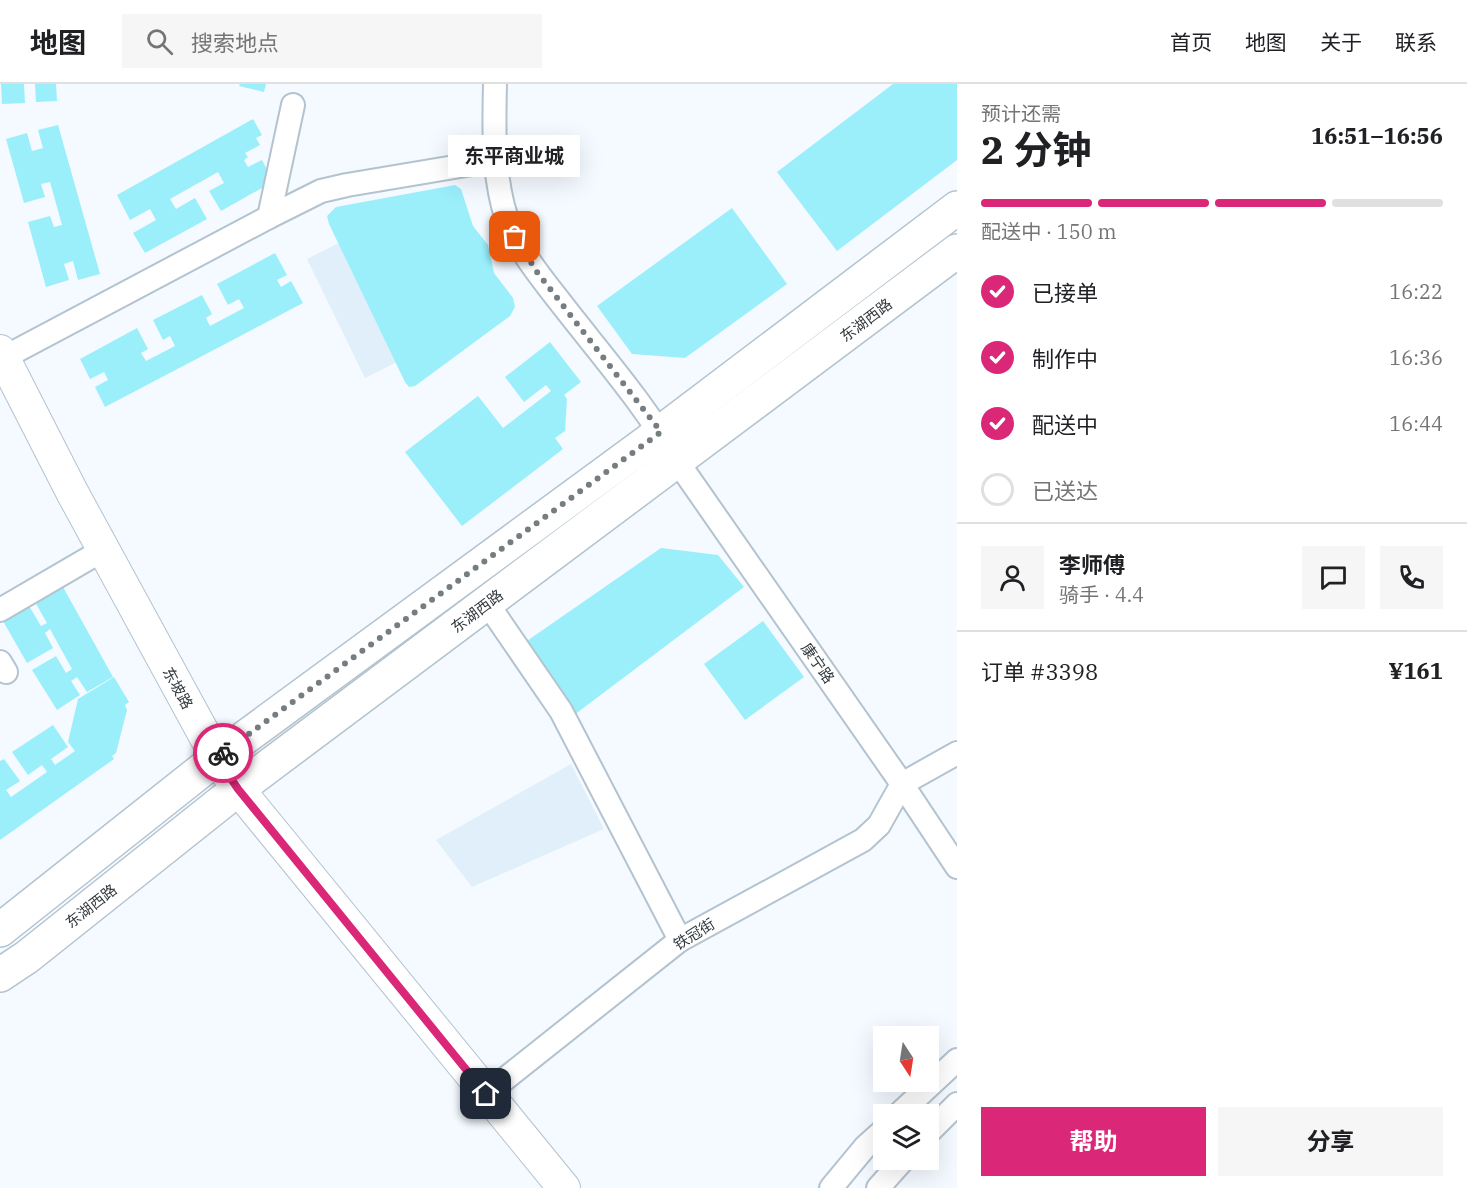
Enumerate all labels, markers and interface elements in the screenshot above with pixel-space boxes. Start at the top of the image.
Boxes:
search box [122,14,542,68]
text: 地图 [30,24,86,61]
icon: search [143,25,176,58]
text: 搜索地点 [191,28,279,57]
text: 首页 [1170,28,1212,56]
text: 地图 [1245,28,1287,56]
text: 关于 [1320,28,1362,56]
text: 联系 [1395,28,1437,56]
text: 预计还需 [981,100,1061,127]
text: 16:51–16:56 [1311,121,1443,150]
text: 2 分钟 [981,124,1091,175]
callout: 东平商业城 [449,135,581,177]
text: 东平商业城 [464,142,564,169]
pin [489,211,540,262]
text: 配送中 · 150 m [981,218,1116,245]
icon: bag [498,220,531,253]
icon: check [981,275,1014,308]
text: 已接单 [1032,278,1098,307]
text: 16:22 [1389,278,1443,305]
street label: 东湖西路 [836,294,896,346]
icon: check [981,341,1014,374]
text: 制作中 [1032,344,1098,373]
text: 16:36 [1389,344,1443,371]
icon: check [981,407,1014,440]
text: 配送中 [1032,410,1098,439]
text: 16:44 [1389,410,1443,437]
text: 已送达 [1032,476,1098,505]
button: person [981,546,1044,609]
button: chat [1302,546,1365,609]
button: phone [1380,546,1443,609]
text: 李师傅 [1059,550,1125,579]
text: 骑手 · 4.4 [1059,581,1144,608]
street label: 东湖西路 [447,585,507,637]
street label: 康宁路 [797,639,839,687]
text: ¥161 [1388,656,1443,685]
text: 订单 #3398 [981,657,1098,686]
street label: 东坡路 [159,664,197,712]
courier [193,723,253,783]
icon: bike [207,737,240,770]
street label: 东湖西路 [62,880,120,932]
street label: 铁冠街 [670,914,718,954]
north arrow [873,1026,939,1092]
map controls [873,1026,939,1170]
pin [460,1068,511,1119]
icon: home [469,1077,502,1110]
button: layers [873,1104,939,1170]
button: 帮助 [981,1107,1206,1176]
button: 分享 [1218,1107,1443,1176]

